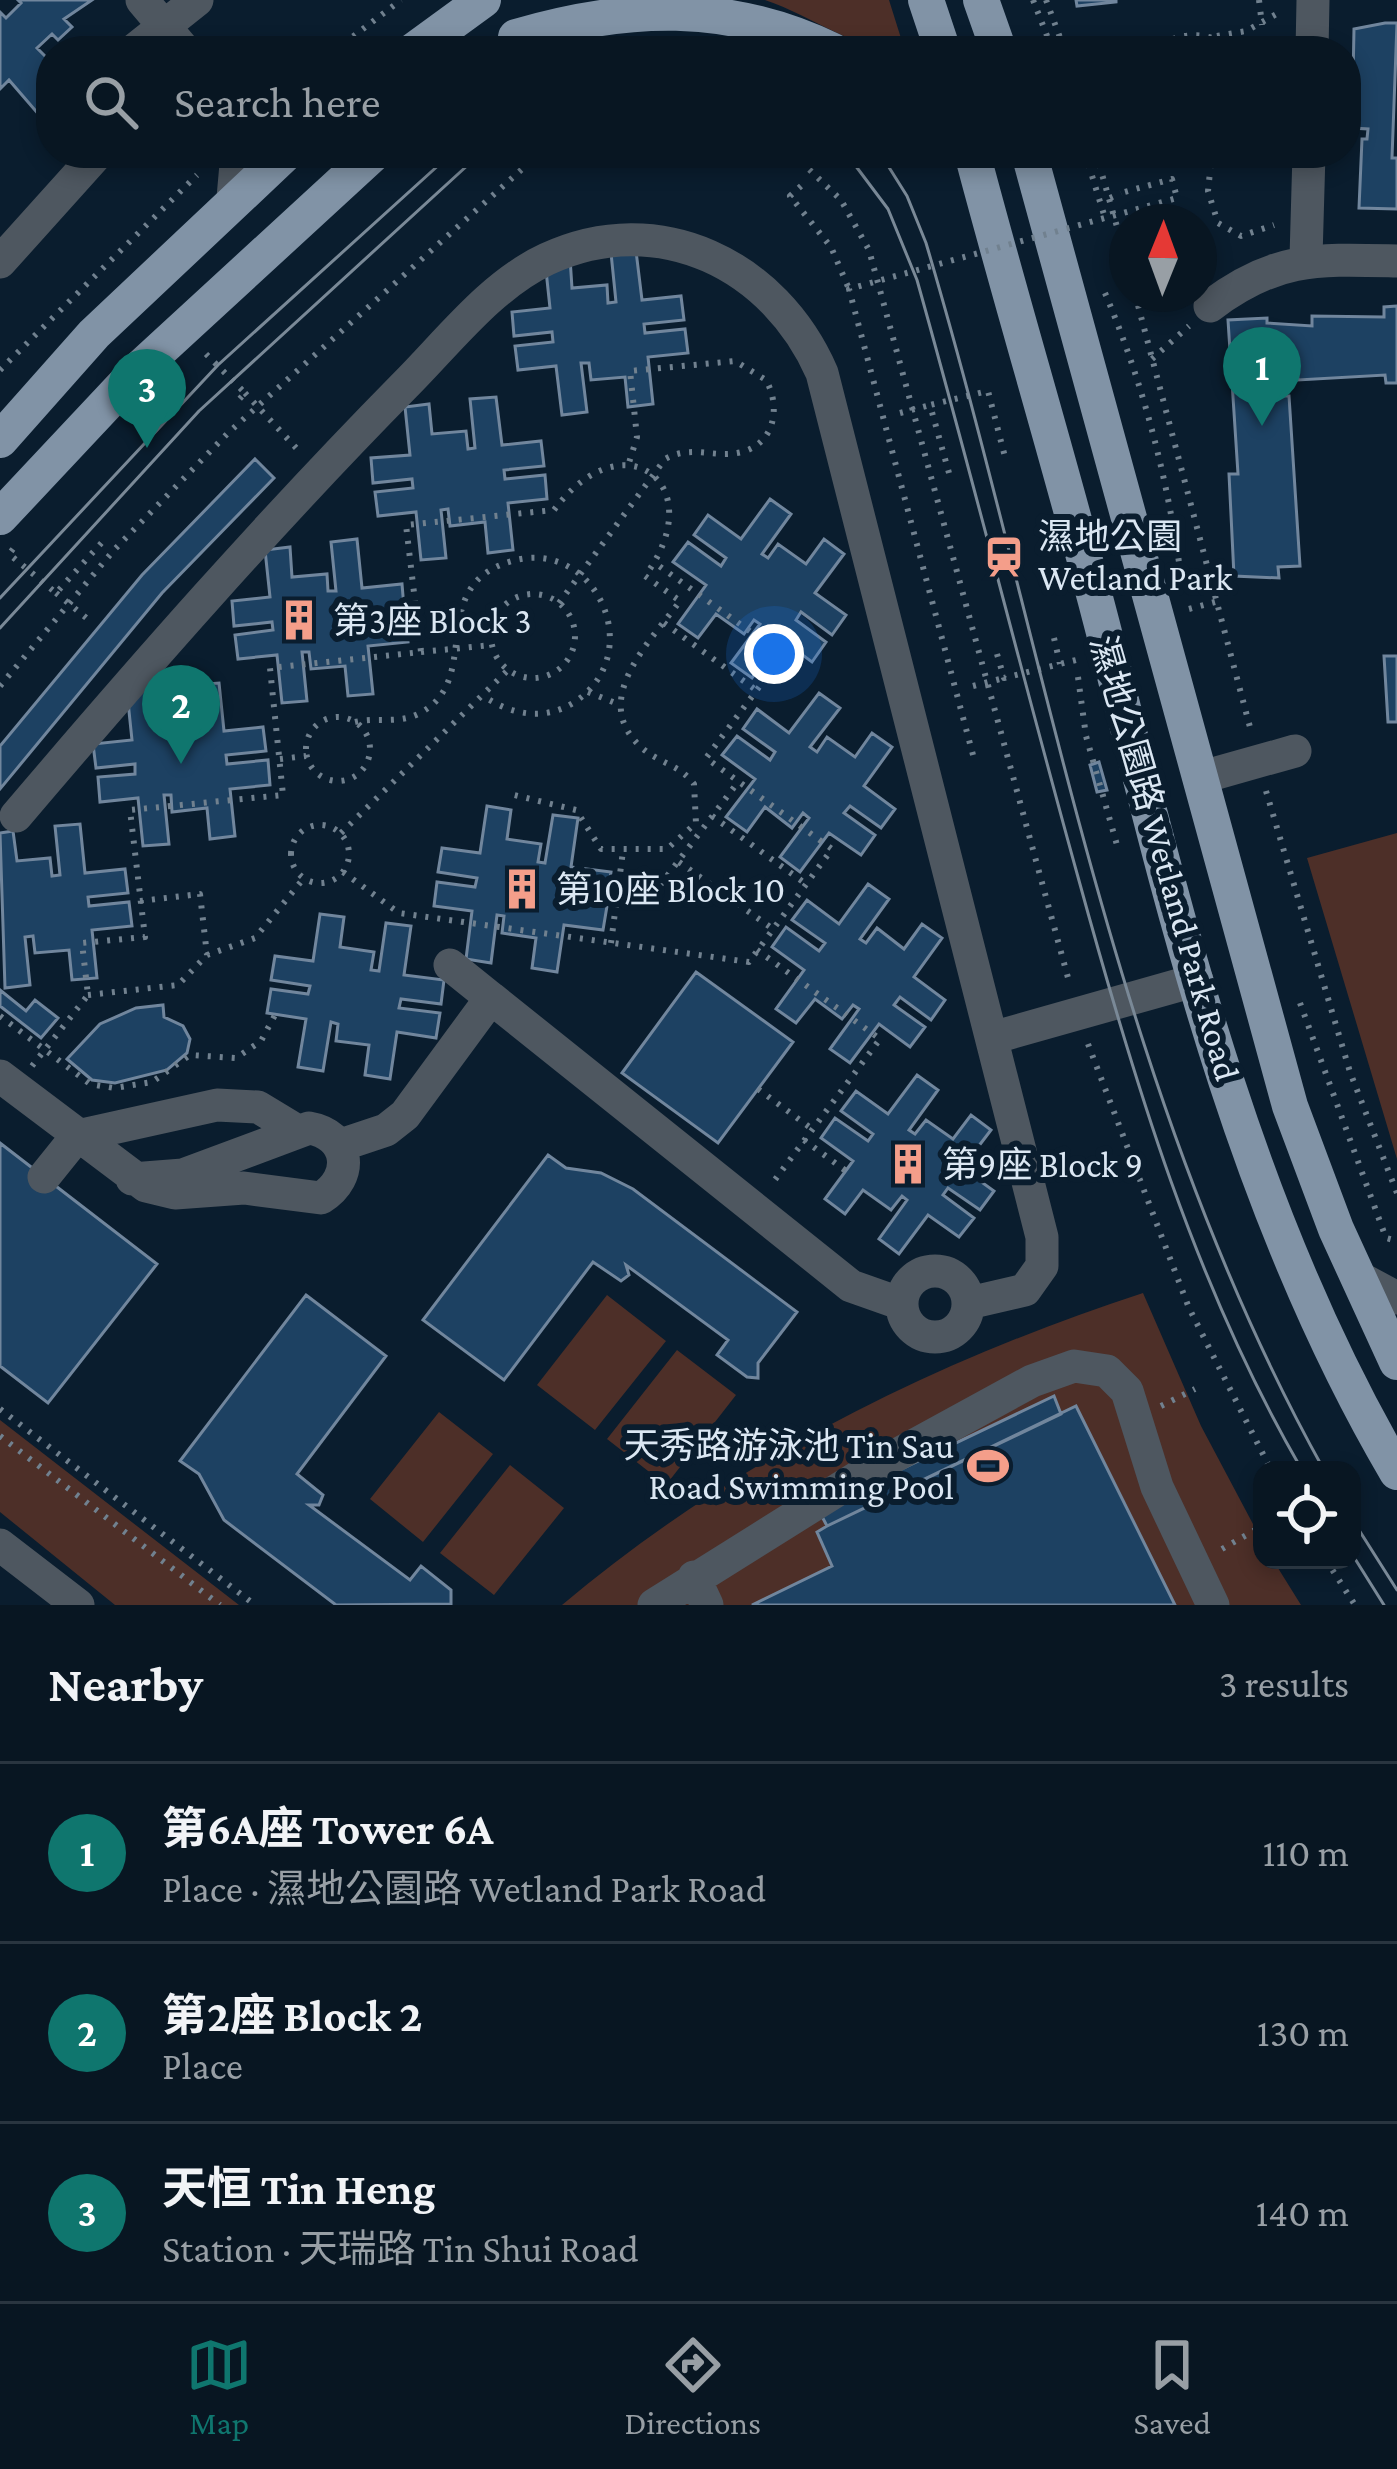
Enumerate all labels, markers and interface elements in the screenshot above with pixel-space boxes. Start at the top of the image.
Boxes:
search box [36,36,1361,168]
icon: search [78,69,144,135]
text: Search here [174,77,381,127]
north arrow [1109,204,1217,312]
pin: 1 [1223,327,1301,426]
pin: 3 [108,349,186,448]
place label: 濕地公園 Wetland Park [1038,517,1233,598]
station icon: 濕地公園 Wetland Park [981,534,1027,580]
building icon: 第3座 Block 3 [276,597,322,643]
place label: 第3座 Block 3 [333,601,532,641]
your location [744,624,804,684]
street label: 濕地公園路 Wetland Park Road [1082,631,1248,1085]
pin: 2 [142,665,220,764]
building icon: 第10座 Block 10 [499,866,545,912]
place label: 第10座 Block 10 [556,870,785,910]
building icon: 第9座 Block 9 [885,1141,931,1187]
place label: 第9座 Block 9 [942,1145,1143,1185]
place label: 天秀路游泳池 Tin Sau Road Swimming Pool [624,1426,954,1507]
sports icon: 天秀路游泳池 Tin Sau Road Swimming Pool [965,1443,1011,1489]
map controls [1253,1461,1361,1569]
button: locate [1253,1461,1361,1569]
text: Nearby [48,1655,203,1712]
text: 3 results [1219,1662,1349,1705]
text: 第6A座 Tower 6A [162,1804,493,1854]
text: 1 [80,1831,94,1874]
text: 110 m [1262,1831,1349,1874]
text: Place · 濕地公園路 Wetland Park Road [162,1867,766,1910]
text: 第2座 Block 2 [162,1991,423,2041]
text: 2 [77,2011,97,2054]
text: 130 m [1257,2011,1349,2054]
text: Place [162,2044,243,2087]
text: 天恒 Tin Heng [162,2164,435,2214]
text: 3 [77,2191,97,2234]
text: 140 m [1255,2191,1349,2234]
text: Station · 天瑞路 Tin Shui Road [162,2227,639,2270]
tab: Map [186,2332,252,2441]
tab: Directions [625,2332,761,2441]
tab: Saved [1133,2332,1211,2441]

